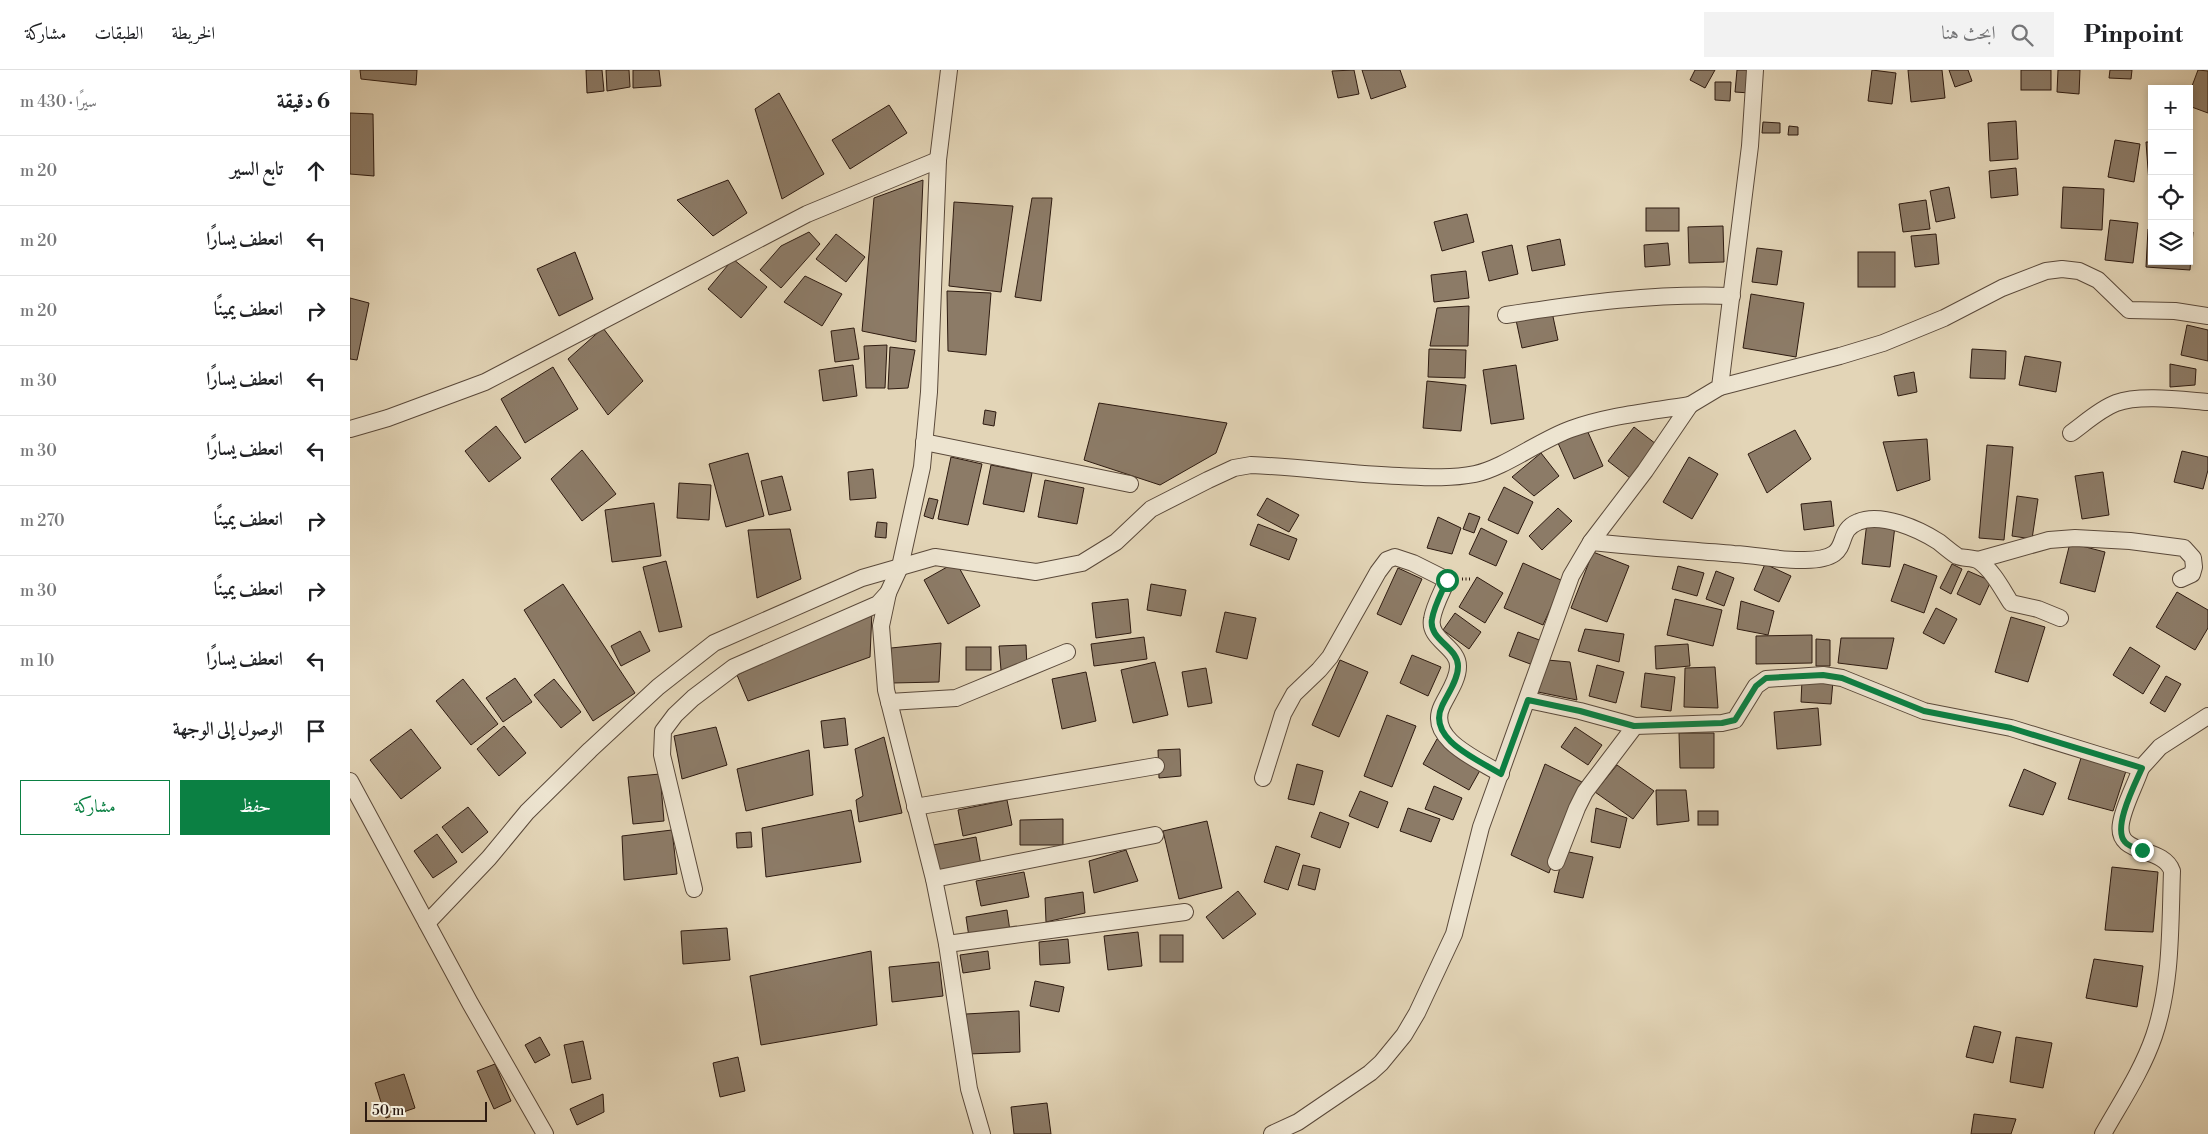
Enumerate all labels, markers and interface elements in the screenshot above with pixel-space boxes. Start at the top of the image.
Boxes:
search box [1704,12,2054,57]
text: Pinpoint [2084,20,2183,50]
text: ابحث هنا [1941,21,1996,45]
icon: search [2008,21,2036,49]
text: مشاركة [25,22,66,45]
text: الطبقات [94,22,143,45]
text: الخريطة [171,22,215,45]
map controls [2148,85,2193,265]
button: + [2148,85,2193,130]
text: 6 دقيقة [277,89,330,115]
text: سيرًا · 430 m [20,92,97,112]
button: − [2148,130,2193,175]
text: تابع السير [230,157,283,181]
icon: ahead [302,157,330,185]
text: 20 m [20,161,57,181]
button: locate [2148,175,2193,220]
button: layers [2148,220,2193,265]
text: انعطف يسارًا [206,227,283,251]
icon: left [302,227,330,255]
text: 20 m [20,231,57,251]
text: انعطف يمينًا [214,297,283,321]
icon: right [302,297,330,325]
text: 20 m [20,301,57,321]
text: انعطف يسارًا [206,367,283,391]
icon: left [302,367,330,395]
text: 30 m [20,371,57,391]
text: انعطف يسارًا [206,437,283,461]
icon: left [302,437,330,465]
text: 30 m [20,441,57,461]
text: انعطف يمينًا [214,507,283,531]
icon: right [302,507,330,535]
text: 270 m [20,511,65,531]
route start [1436,569,1459,592]
text: انعطف يمينًا [214,577,283,601]
icon: right [302,577,330,605]
text: 30 m [20,581,57,601]
text: انعطف يسارًا [206,647,283,671]
icon: left [302,647,330,675]
text: 10 m [20,651,54,671]
text: الوصول إلى الوجهة [173,717,283,741]
icon: arrive [302,717,330,745]
button: مشاركة [20,780,170,835]
button: حفظ [180,780,330,835]
route end [2131,839,2154,862]
scale bar [365,1099,488,1122]
text: 50 m [372,1102,404,1120]

